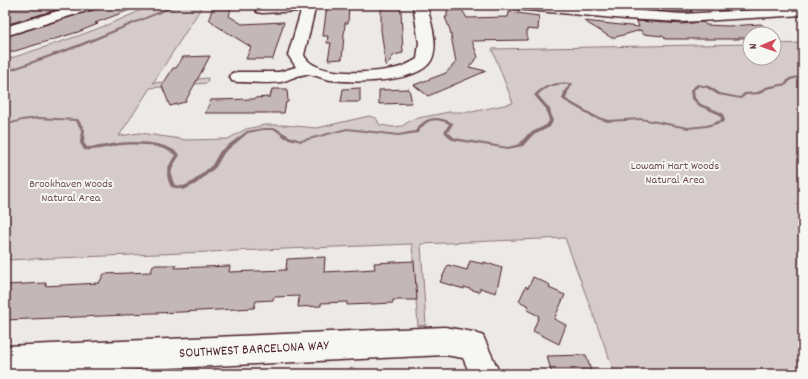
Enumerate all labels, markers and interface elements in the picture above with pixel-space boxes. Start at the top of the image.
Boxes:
north arrow [742,26,782,66]
text: N [746,43,762,49]
park label: Lowami Hart Woods Natural Area [631,158,719,189]
park label: Brookhaven Woods Natural Area [29,176,113,207]
street label: SOUTHWEST BARCELONA WAY [179,336,330,364]

